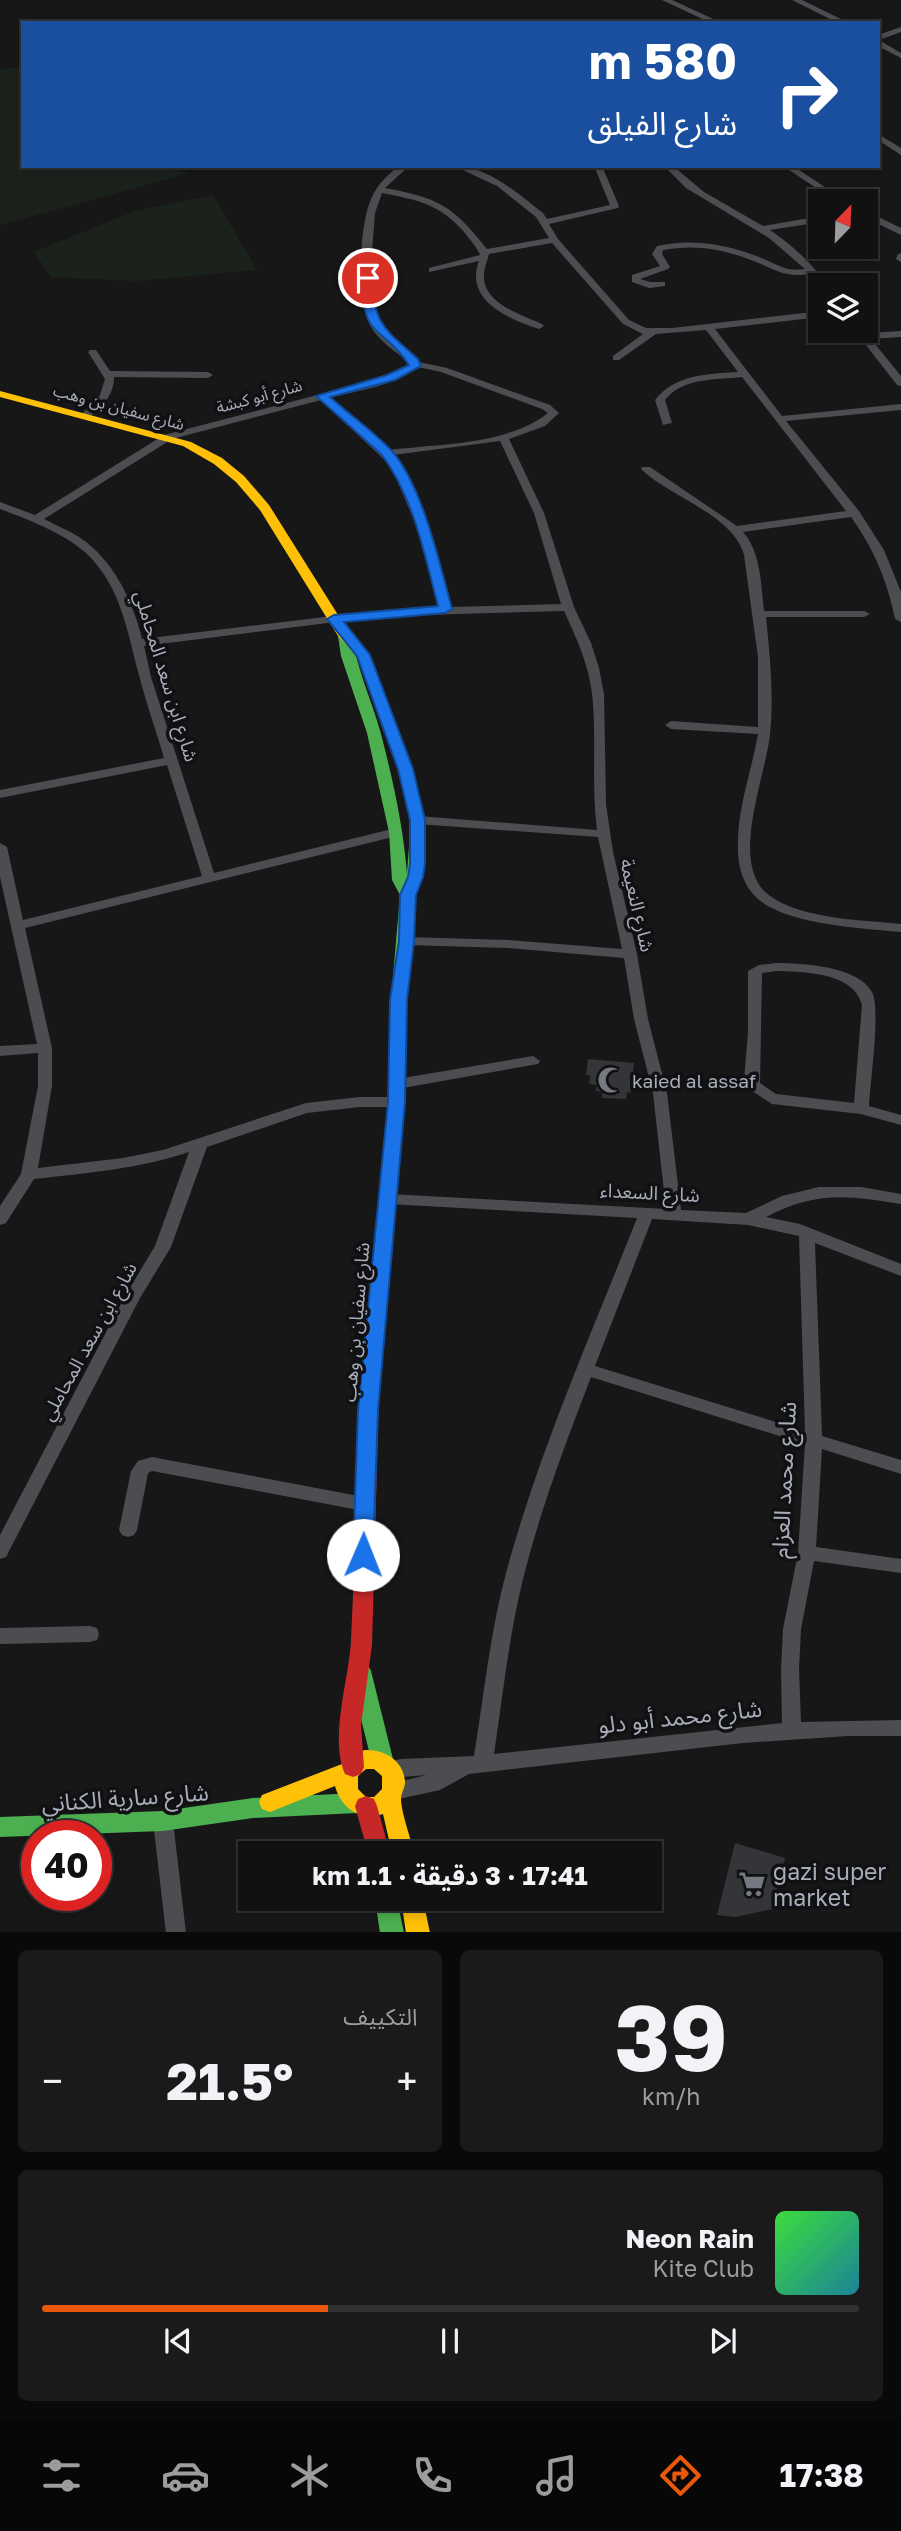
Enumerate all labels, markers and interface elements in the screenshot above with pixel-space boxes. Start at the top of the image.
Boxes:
text: 580 m [589,31,737,90]
icon: right [761,49,852,140]
text: شارع الفيلق [587,104,737,142]
north arrow [808,189,878,259]
map controls [808,189,878,343]
pin [338,248,398,308]
icon: arrive [349,259,387,297]
button: layers [808,273,878,343]
street label: شارع أبو كبشة [214,375,305,420]
street label: شارع سفيان بن وهب [50,380,187,437]
street label: شارع ابن سعد المحاملي [126,588,204,765]
street label: شارع النعيمة [613,856,660,955]
mosque icon: kaied al assaf [596,1065,626,1095]
place label: kaied al assaf [632,1069,756,1092]
street label: شارع السعداء [599,1178,700,1209]
street label: شارع سفيان بن وهب [337,1241,376,1403]
street label: شارع ابن سعد المحاملي [35,1258,145,1426]
street label: شارع محمد العزام [765,1401,806,1559]
position arrow [326,1518,400,1592]
street label: شارع محمد أبو دلو [597,1693,764,1743]
street label: شارع سارية الكناني [40,1777,210,1821]
speed limit sign: 40 [21,1820,112,1911]
place label: gazi super market [773,1857,886,1911]
text: 17:41 · 3 دقيقة · 1.1 km [312,1860,588,1891]
supermarket icon: gazi super market [737,1869,767,1899]
text: 39 [615,1982,728,2091]
text: التكييف [343,2002,418,2030]
text: 21.5° [166,2049,293,2111]
text: − [42,2058,63,2103]
text: + [397,2058,417,2103]
text: km/h [642,2082,701,2110]
text: Neon Rain [625,2223,754,2254]
text: Kite Club [653,2254,754,2282]
icon: previous [159,2322,197,2360]
icon: pause [431,2322,469,2360]
icon: next [704,2322,742,2360]
icon: filters [37,2451,86,2500]
icon: car [161,2451,210,2500]
icon: climate [285,2451,334,2500]
icon: phone [408,2451,457,2500]
icon: music [532,2451,581,2500]
icon: directions [656,2451,705,2500]
text: 17:38 [779,2456,864,2494]

